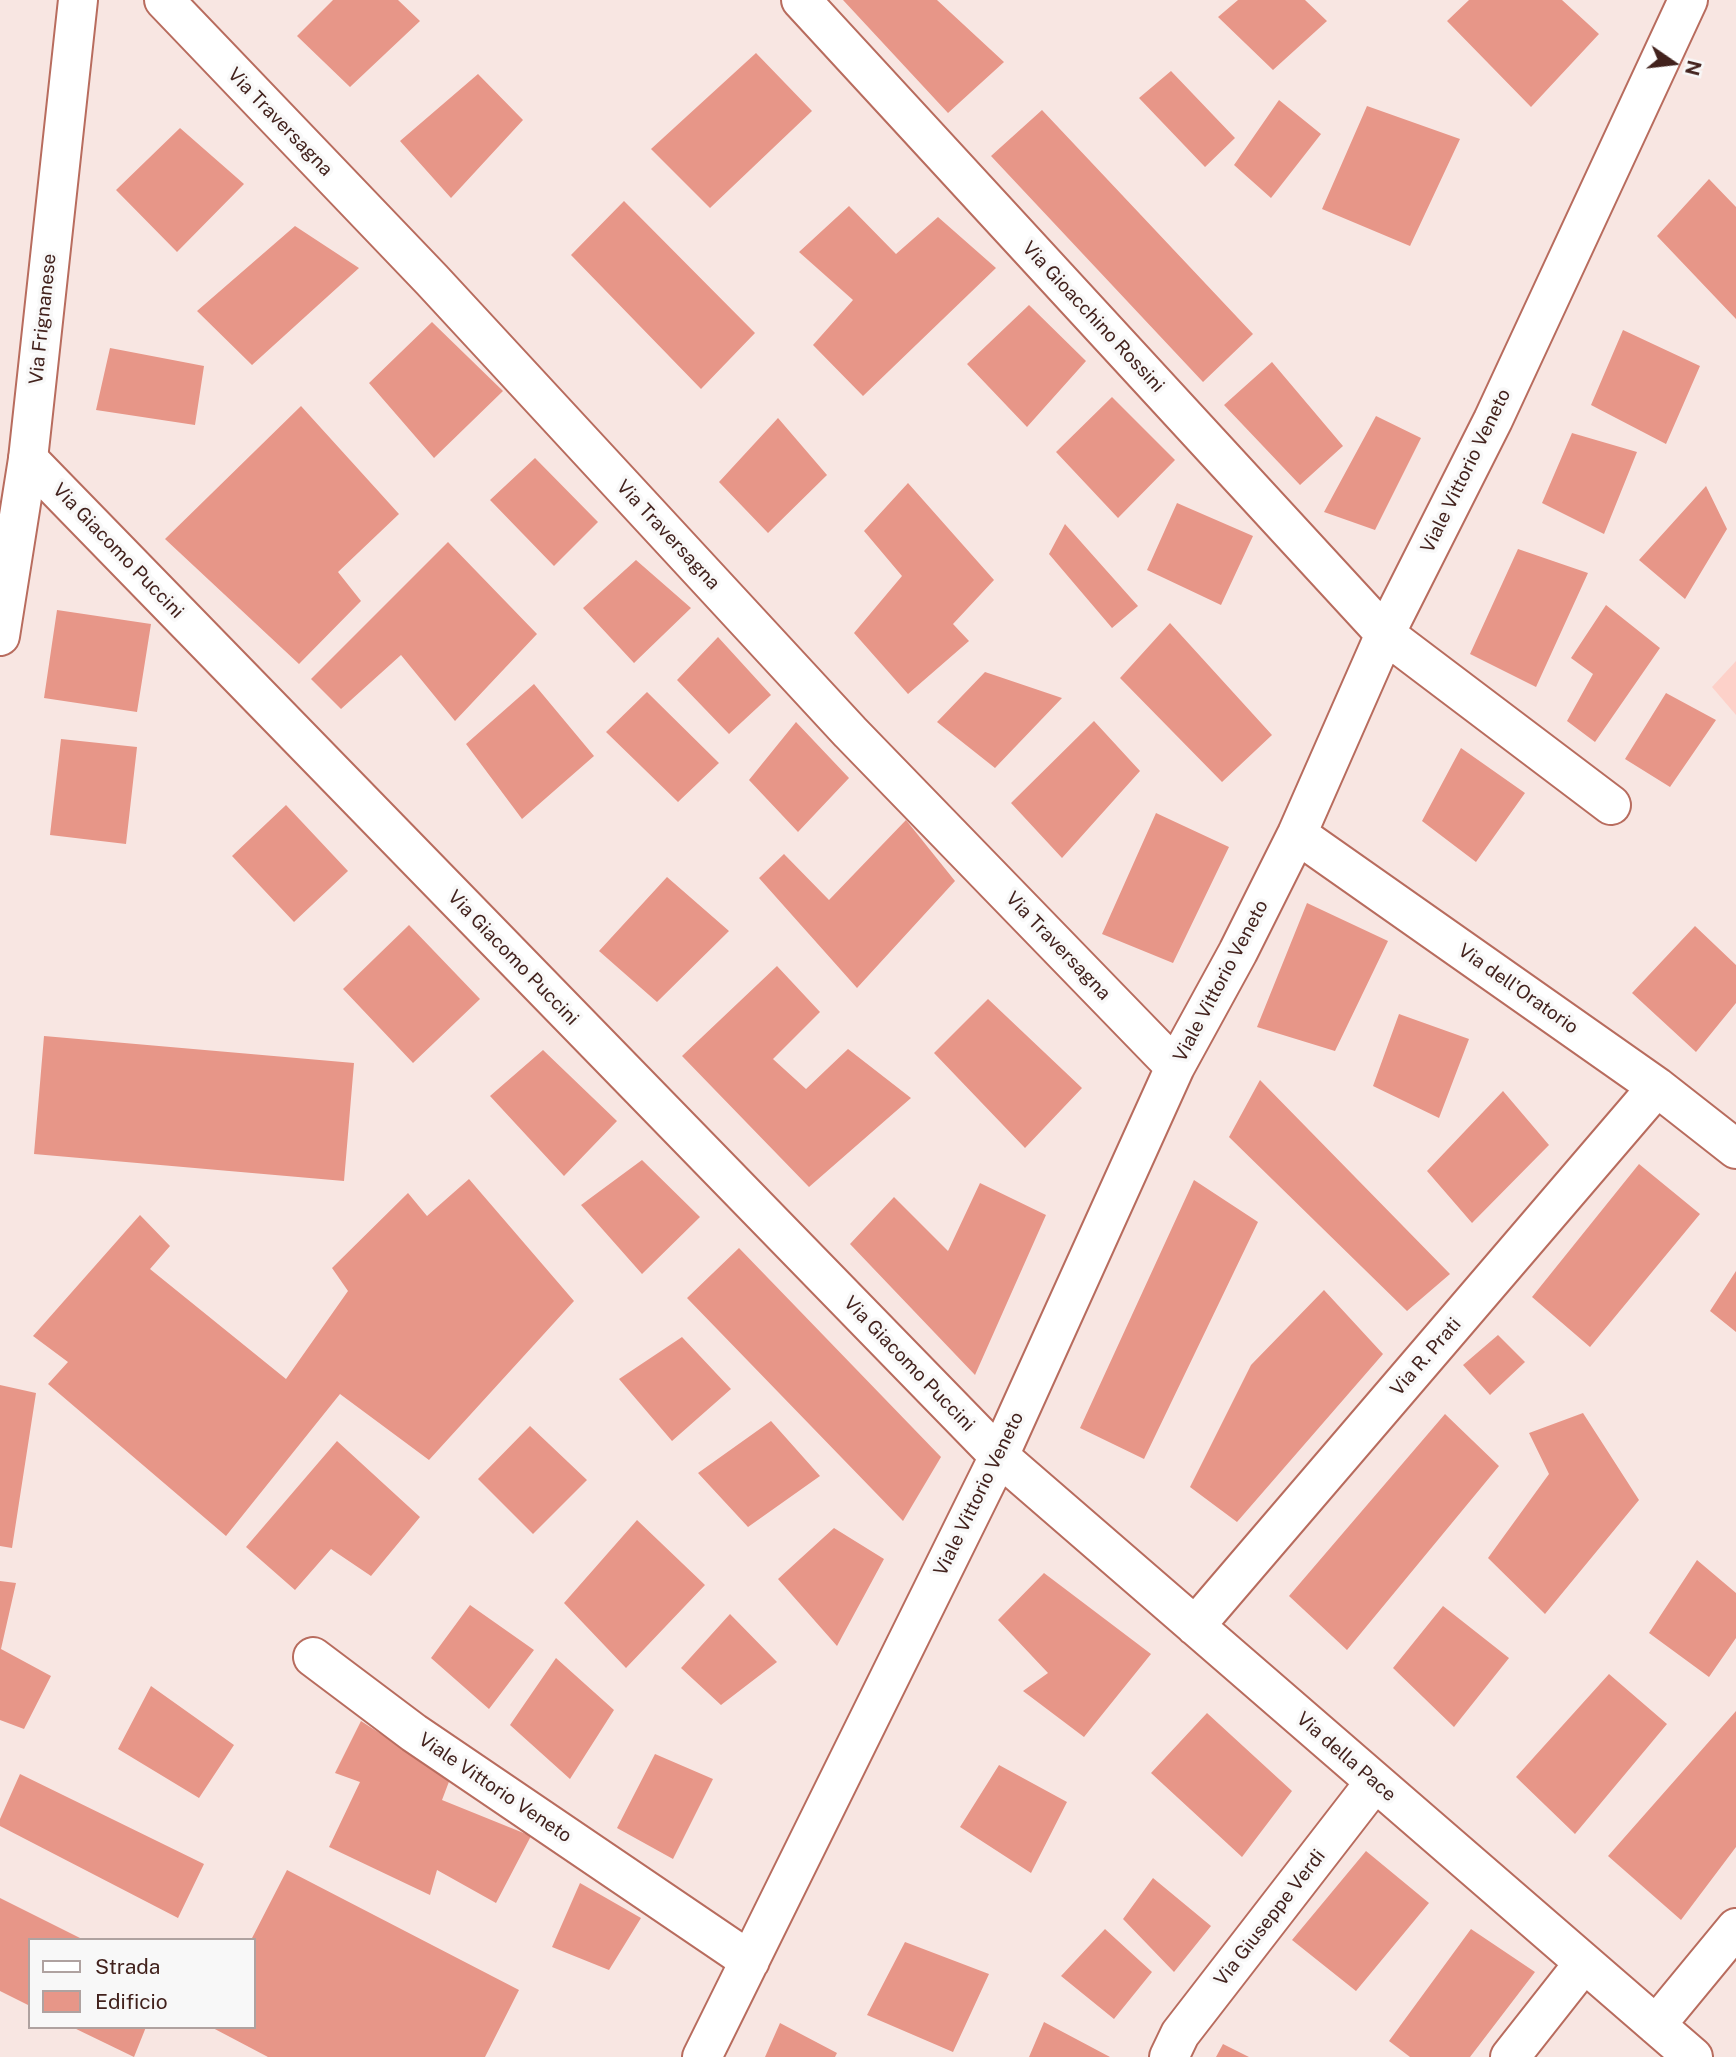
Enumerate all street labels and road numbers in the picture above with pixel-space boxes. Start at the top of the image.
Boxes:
street label: Via Traversagna [223,63,337,181]
street label: Via Gioacchino Rossini [1017,237,1169,397]
street label: Via Frignanese [25,253,61,385]
street label: Viale Vittorio Veneto [1416,385,1516,557]
street label: Via Traversagna [611,475,725,595]
street label: Via Giacomo Puccini [48,479,188,623]
street label: Via Giacomo Puccini [443,886,583,1030]
street label: Via Traversagna [1001,887,1115,1005]
street label: Viale Vittorio Veneto [1169,896,1273,1066]
street label: Via dell'Oratorio [1453,939,1583,1039]
street label: Via Giacomo Puccini [839,1292,979,1436]
street label: Via R. Prati [1386,1313,1466,1401]
street label: Viale Vittorio Veneto [929,1408,1029,1580]
street label: Via della Pace [1292,1708,1400,1806]
street label: Viale Vittorio Veneto [414,1728,576,1848]
street label: Via Giuseppe Verdi [1210,1845,1330,1991]

